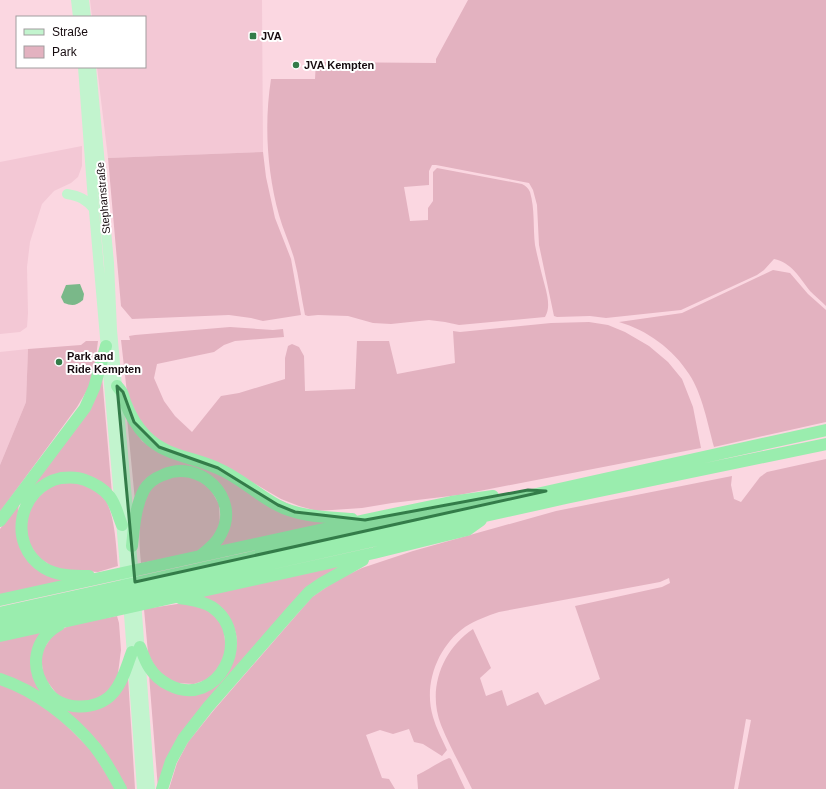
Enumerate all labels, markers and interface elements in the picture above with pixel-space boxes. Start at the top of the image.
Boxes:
legend [16,16,146,68]
text: Straße [52,25,88,39]
place label: JVA [261,30,282,42]
marker: JVA [248,31,258,41]
text: Park [52,45,78,59]
place label: JVA Kempten [304,59,375,71]
marker: JVA Kempten [291,60,301,70]
street label: Stephanstraße [94,162,112,234]
place label: Park and Ride Kempten [67,350,141,375]
marker: Park and Ride Kempten [54,357,64,367]

